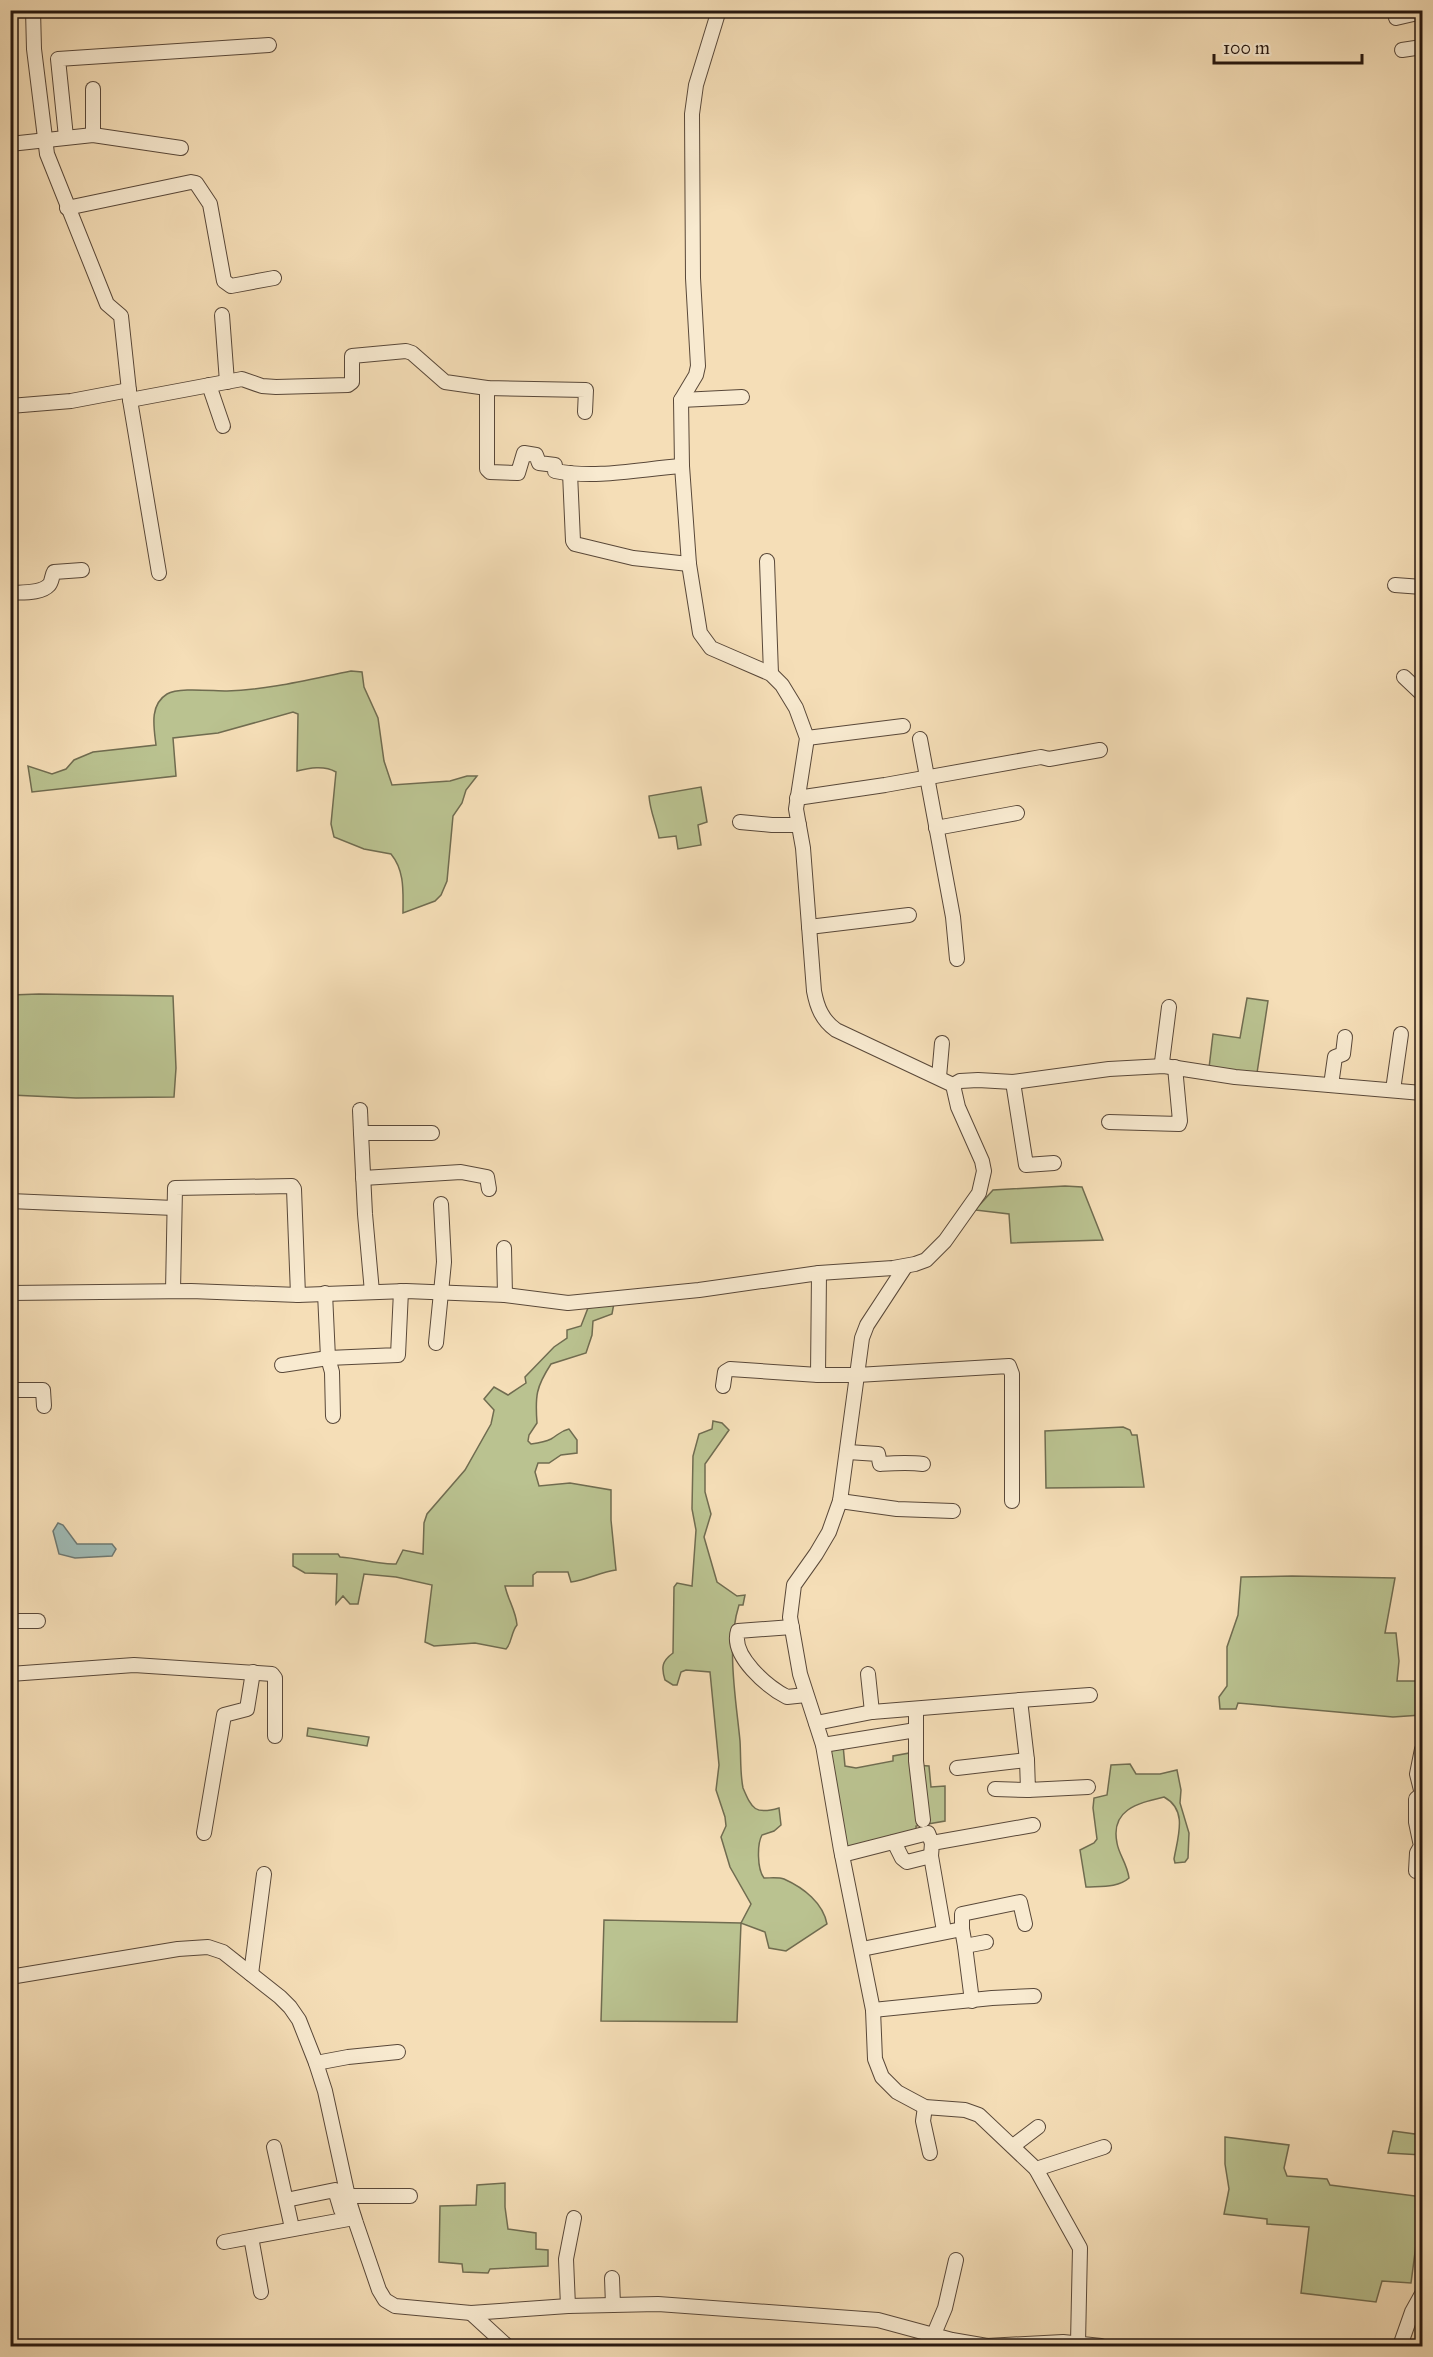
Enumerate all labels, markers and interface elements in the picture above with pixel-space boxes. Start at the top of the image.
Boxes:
scale bar [1214,27,1362,65]
text: 100 m [1223,37,1270,59]

